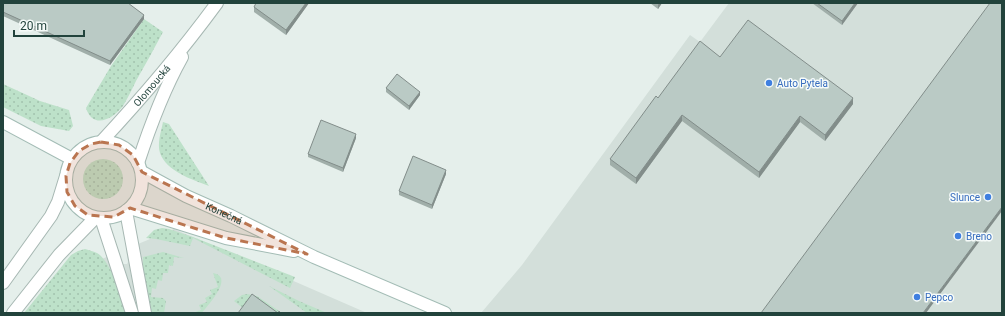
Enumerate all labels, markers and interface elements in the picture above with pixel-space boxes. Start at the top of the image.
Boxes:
scale bar [14,12,84,38]
text: 20 m [20,19,47,33]
street label: Olomoucká [131,63,173,108]
marker: Auto Pytela [764,78,774,88]
place label: Auto Pytela [777,78,828,89]
place label: Slunce [950,192,980,203]
marker: Slunce [983,192,993,202]
street label: Konečná [204,201,244,227]
marker: Breno [953,231,963,241]
place label: Breno [966,231,992,242]
marker: Pepco [912,292,922,302]
place label: Pepco [925,292,953,303]

